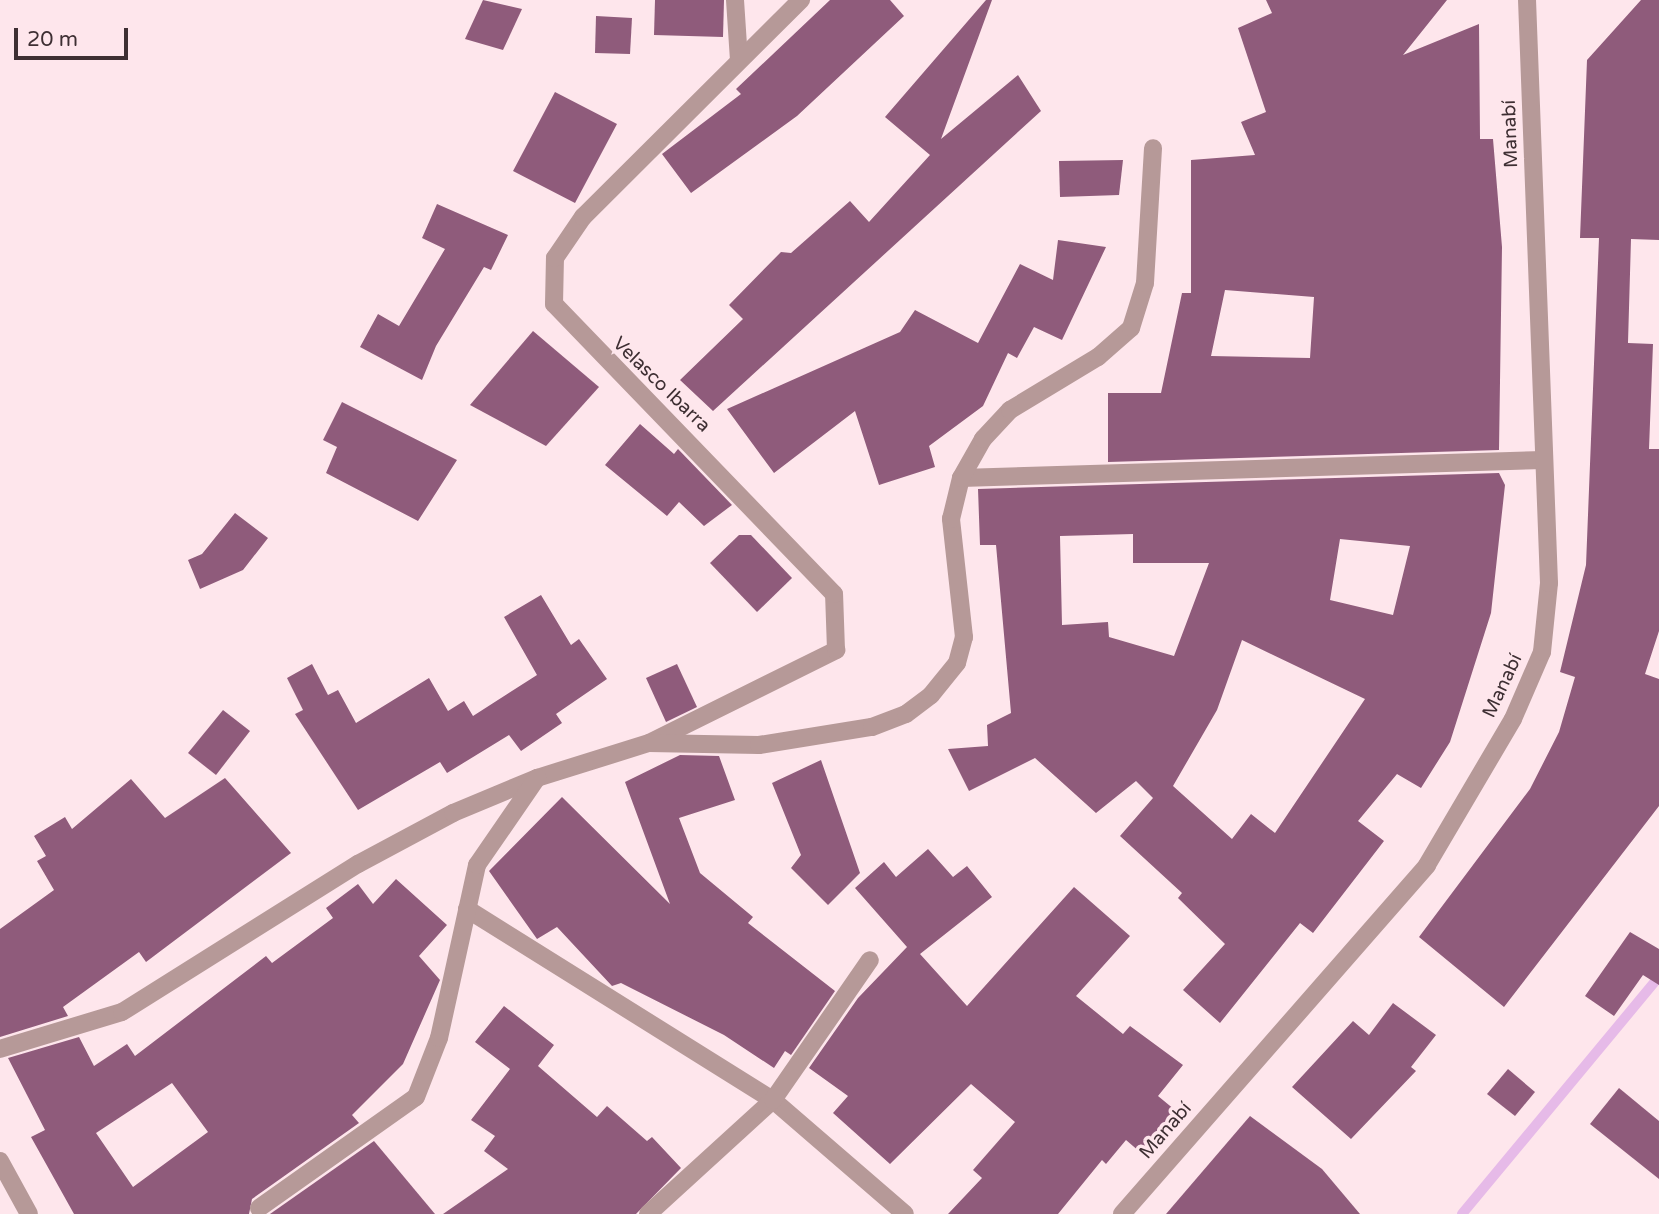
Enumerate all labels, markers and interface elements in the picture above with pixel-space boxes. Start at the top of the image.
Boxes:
scale bar [18,14,131,58]
text: 20 m [27,27,78,52]
street label: Manabí [1498,100,1524,168]
street label: Velasco Ibarra [607,333,715,437]
street label: Manabí [1478,650,1528,722]
street label: Manabí [1135,1098,1197,1164]

